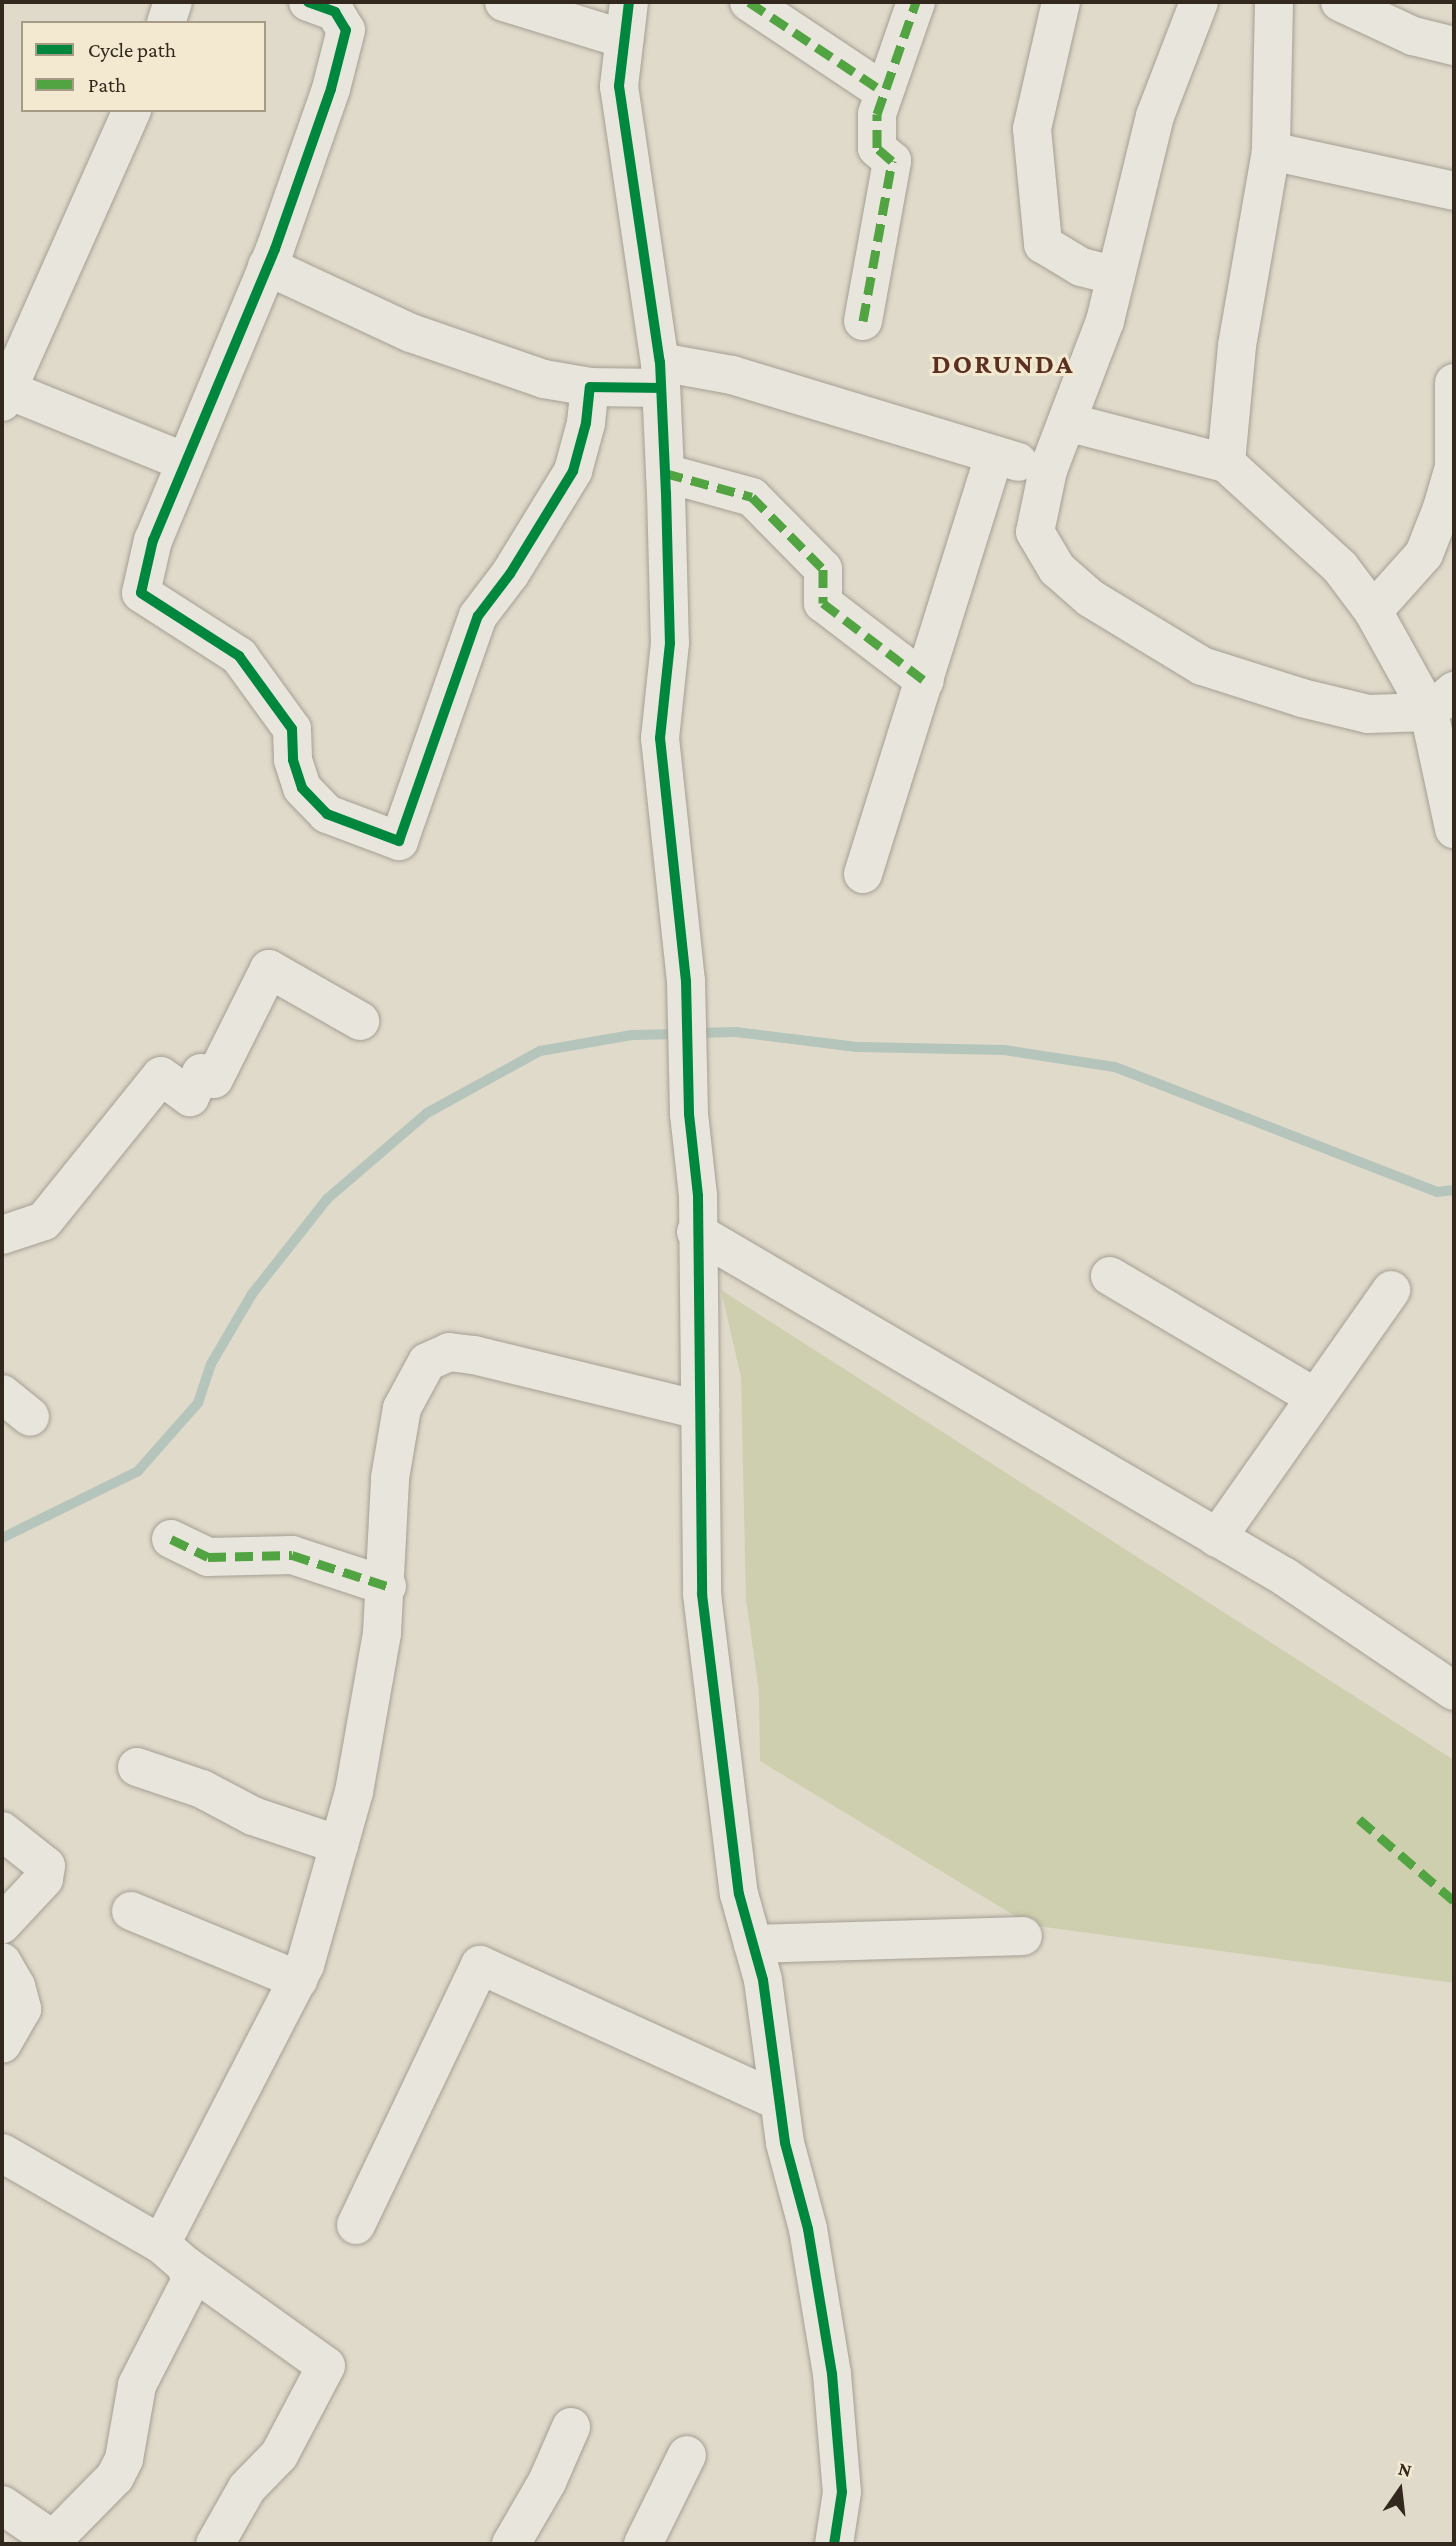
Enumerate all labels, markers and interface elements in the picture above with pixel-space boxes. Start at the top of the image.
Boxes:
legend [21,21,266,112]
text: Cycle path [88,38,176,62]
text: Path [88,73,126,97]
district label: DORUNDA [932,347,1074,381]
north arrow [1365,2455,1435,2525]
text: N [1396,2457,1414,2481]

